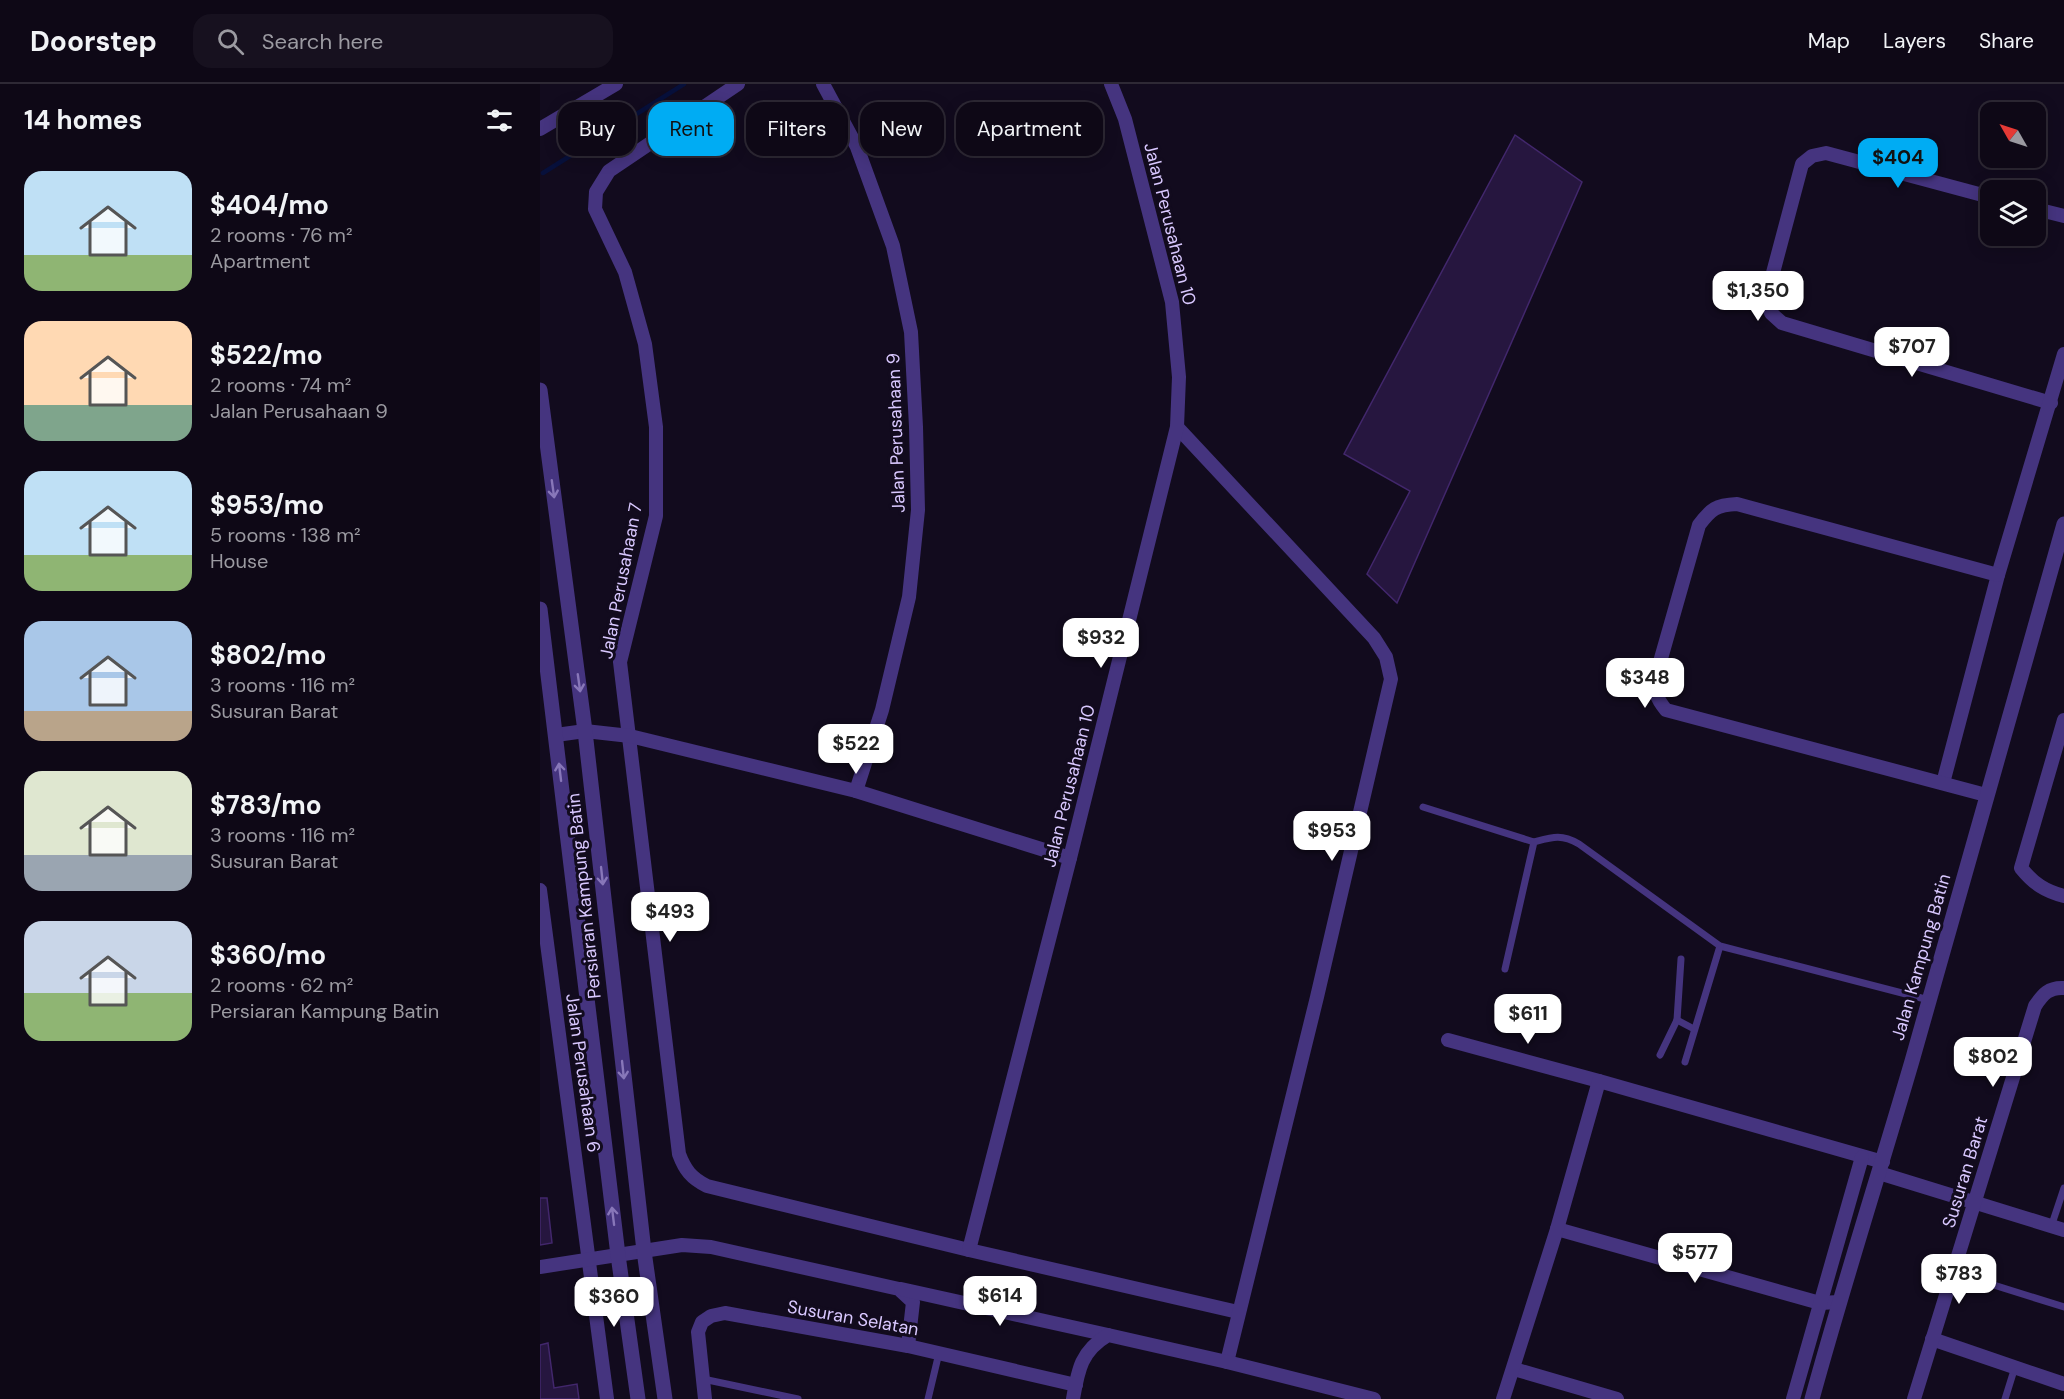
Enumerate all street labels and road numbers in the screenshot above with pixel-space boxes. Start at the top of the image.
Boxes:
street label: Jalan Perusahaan 10 [1138,140,1202,308]
street label: Jalan Perusahaan 9 [881,353,911,513]
street label: Jalan Perusahaan 7 [594,501,648,661]
street label: Jalan Perusahaan 10 [1037,702,1101,870]
street label: Persiaran Kampung Batin [561,792,607,1000]
street label: Jalan Kampung Batin [1886,871,1956,1043]
street label: Jalan Perusahaan 6 [560,992,606,1154]
street label: Susuran Barat [1937,1113,1993,1231]
street label: Susuran Selatan [785,1295,921,1341]

